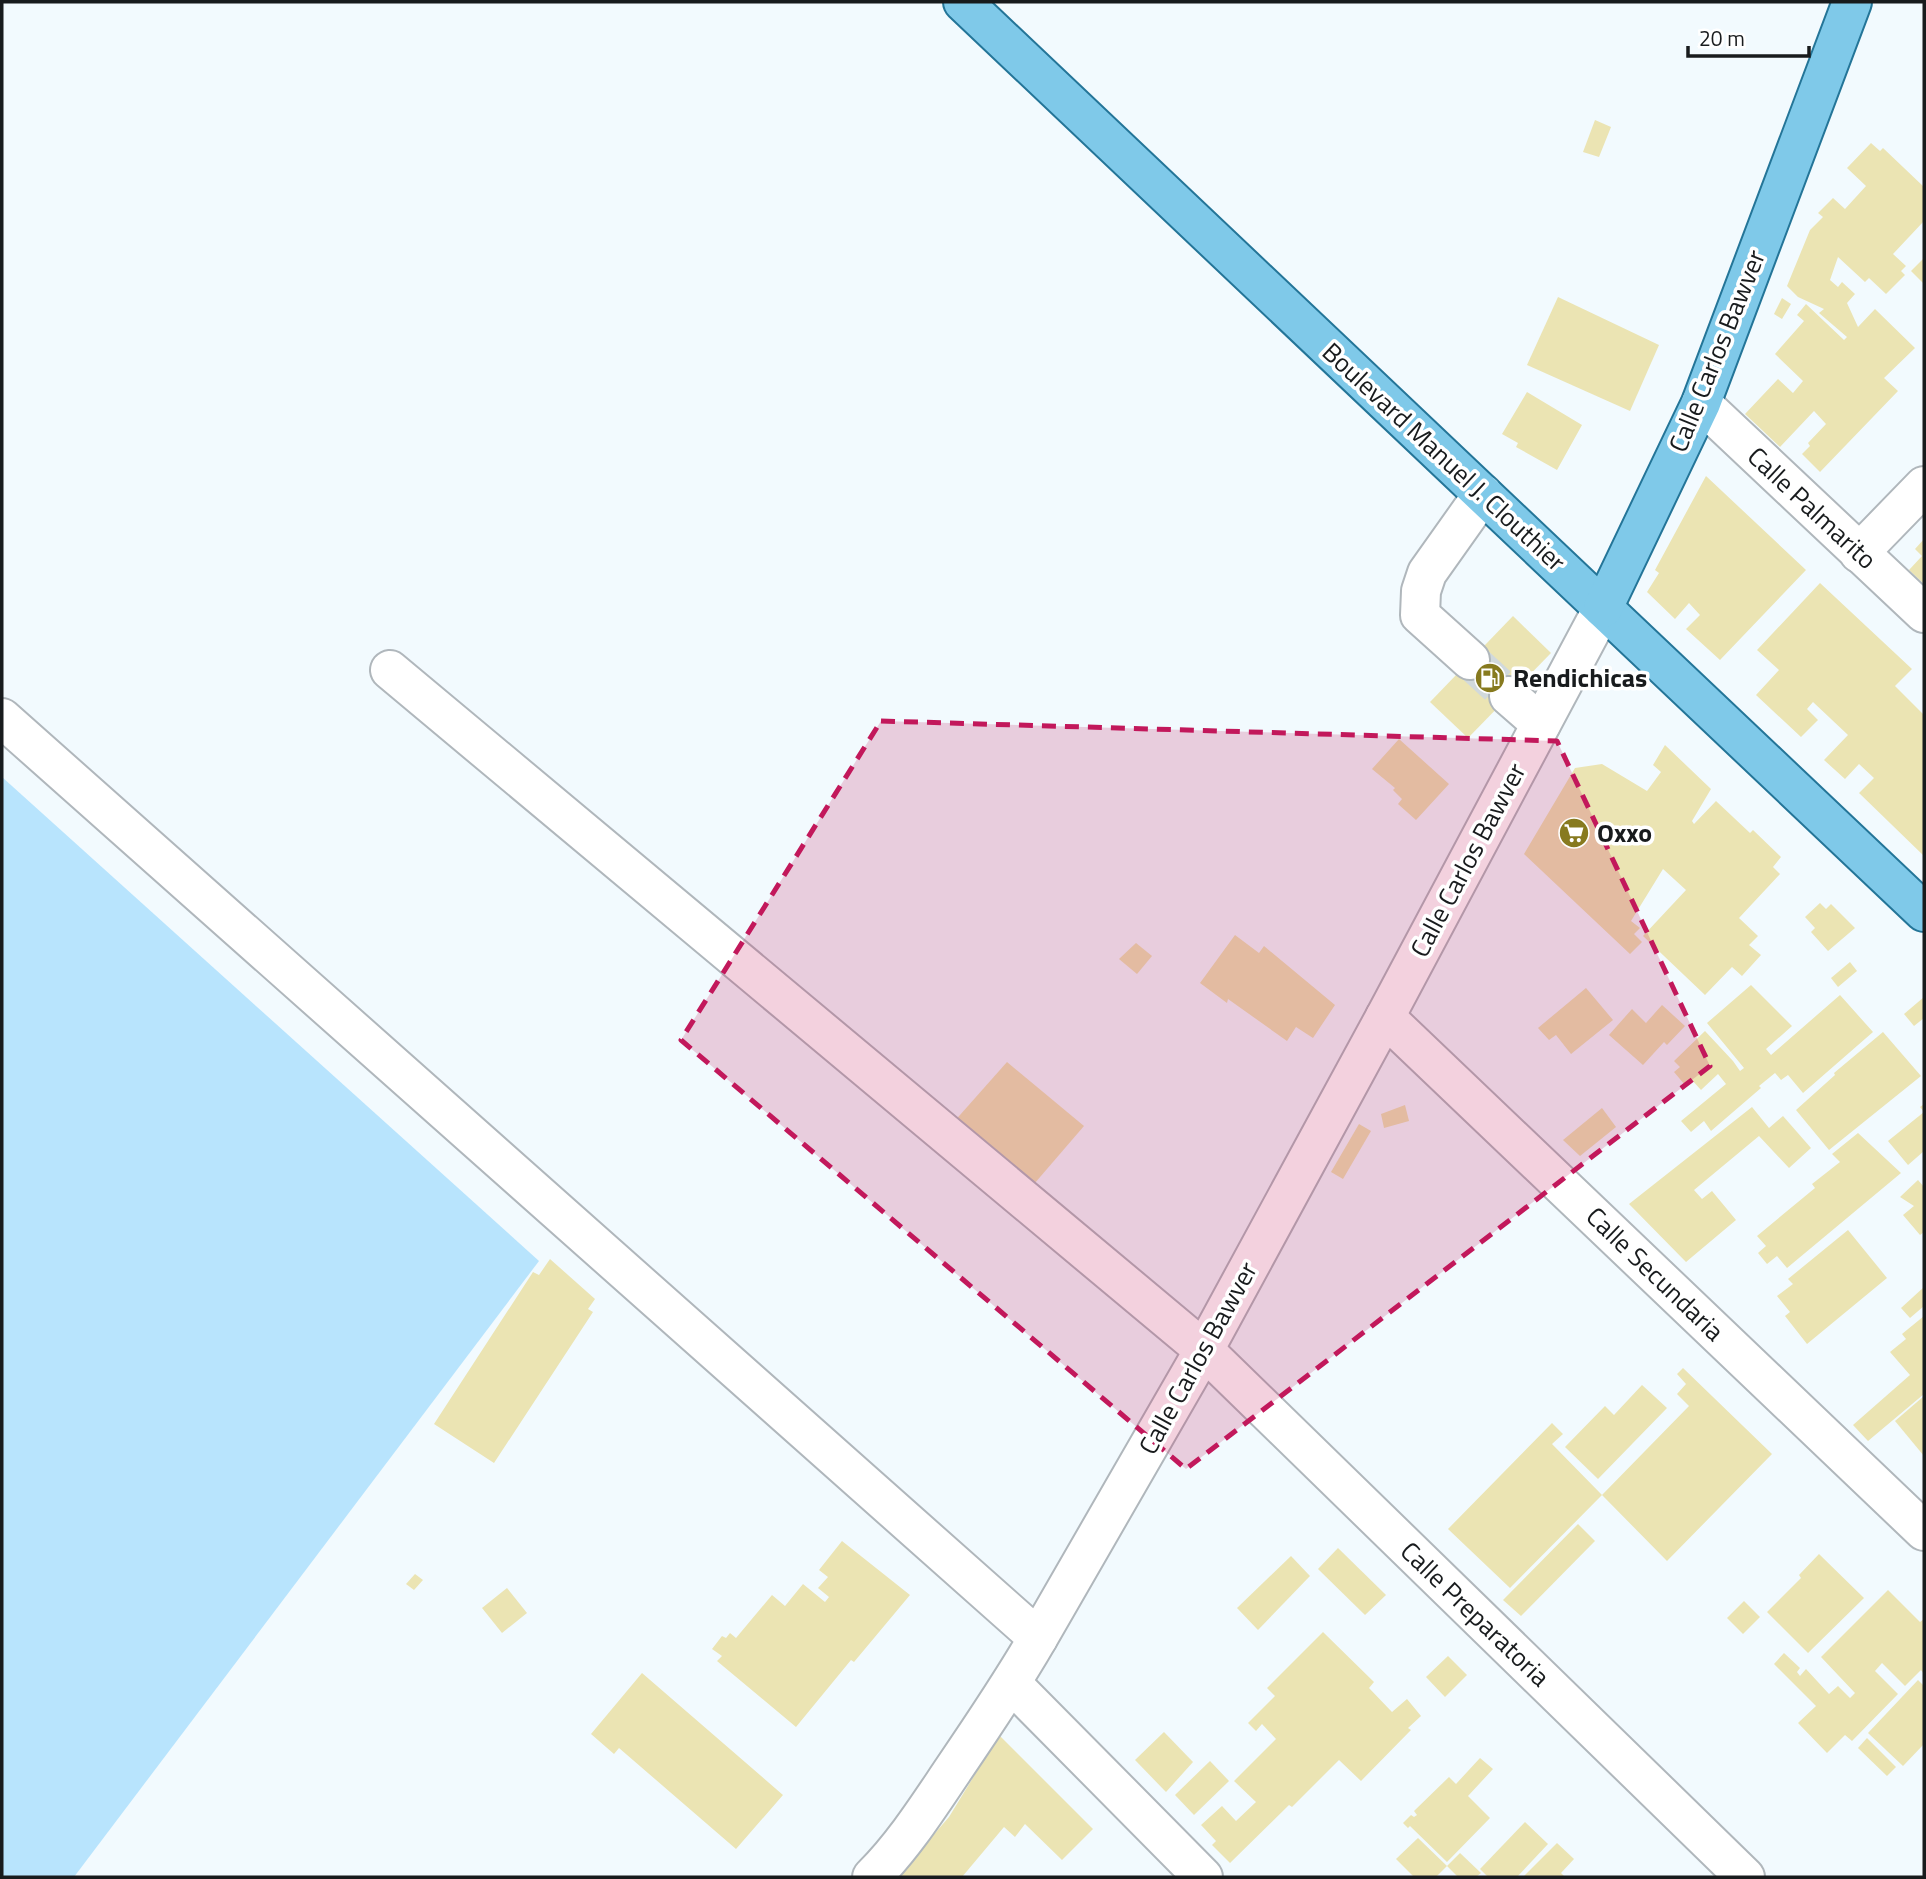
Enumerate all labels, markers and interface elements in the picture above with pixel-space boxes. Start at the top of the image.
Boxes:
scale bar [1688,14,1809,58]
text: 20 m [1699,22,1745,54]
street label: Calle Carlos Bawver [1658,244,1775,458]
street label: Boulevard Manuel J. Clouthier [1314,333,1575,580]
street label: Calle Palmarito [1739,437,1886,578]
place label: Rendichicas [1513,658,1647,697]
fuel station icon: Rendichicas [1473,661,1507,695]
street label: Calle Carlos Bawver [1400,756,1535,964]
place label: Oxxo [1597,813,1652,852]
supermarket icon: Oxxo [1557,816,1591,850]
street label: Calle Secundaria [1577,1197,1733,1350]
street label: Calle Carlos Bawver [1128,1254,1267,1461]
street label: Calle Preparatoria [1392,1532,1559,1695]

